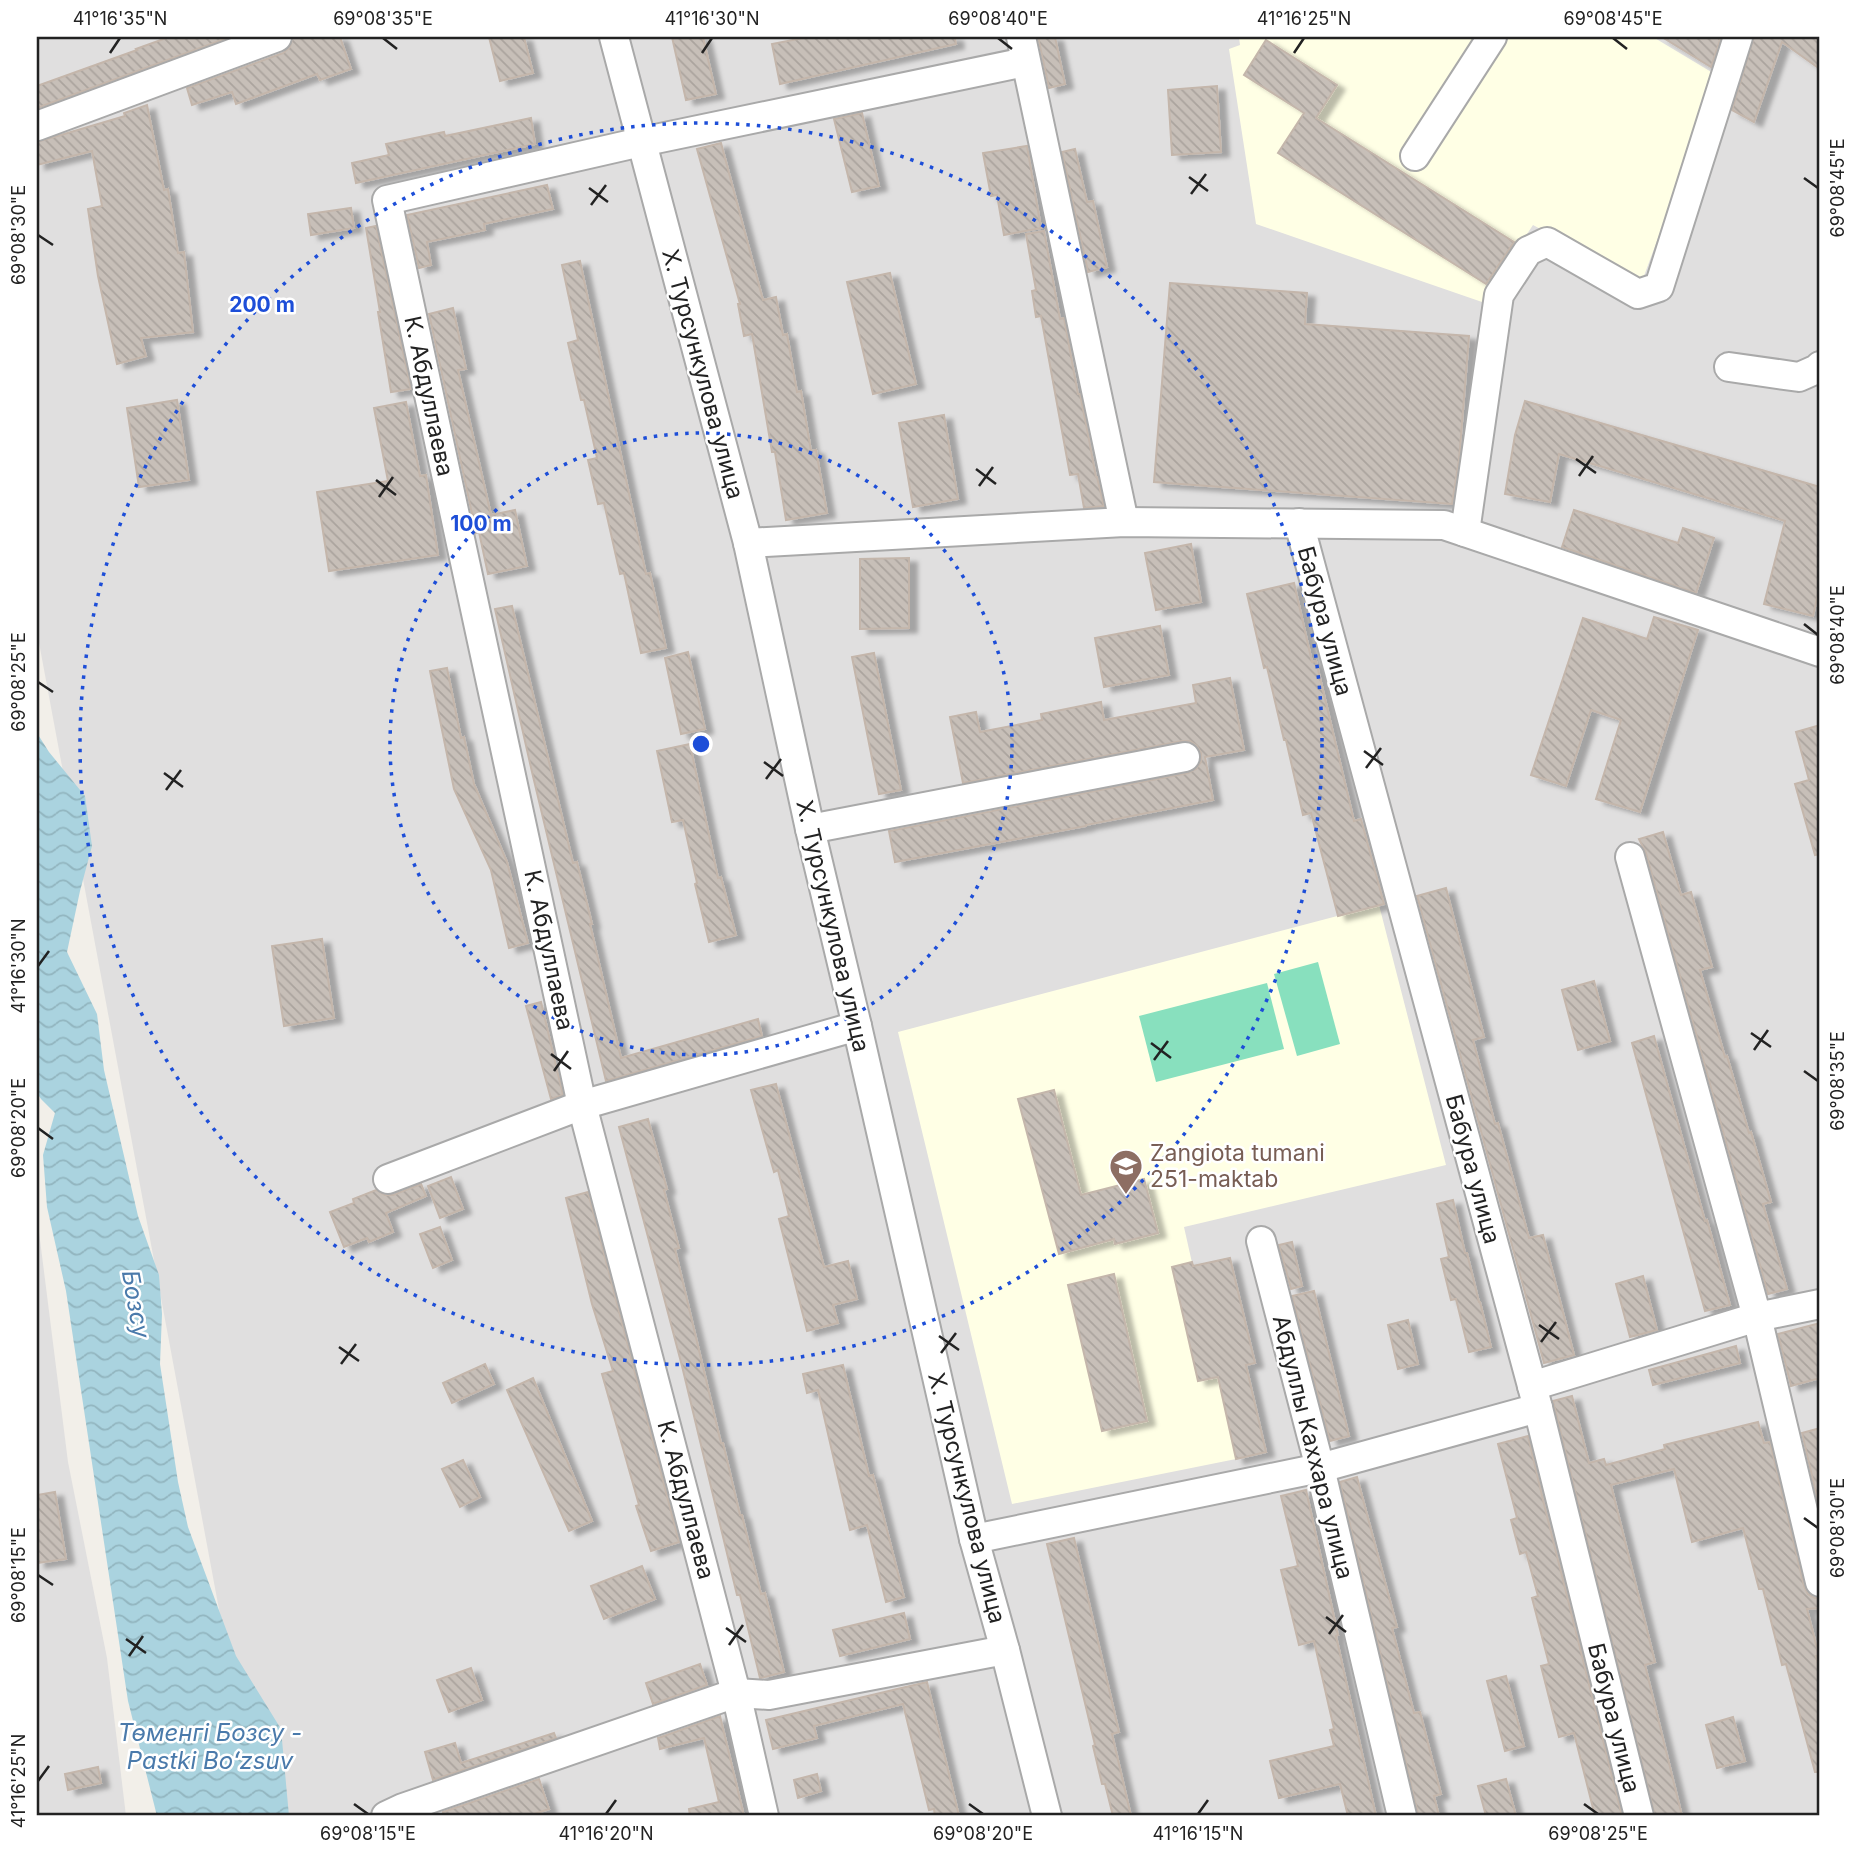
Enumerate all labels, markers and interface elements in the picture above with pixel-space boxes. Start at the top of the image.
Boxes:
text: 41°16'35"N [73,8,167,29]
text: 69°08'35"E [333,8,433,29]
text: 41°16'30"N [664,8,760,29]
text: 69°08'40"E [948,8,1048,29]
text: 41°16'25"N [1257,8,1351,29]
text: 69°08'45"E [1563,8,1663,29]
text: 69°08'45"E [1827,138,1848,238]
text: 69°08'30"E [8,185,29,285]
street label: Х. Турсункулова улица [656,246,750,502]
text: 200 m [229,292,295,317]
street label: К. Абдуллаева [398,313,460,479]
text: 100 m [450,511,512,536]
street label: Бабура улица [1292,543,1358,699]
text: 69°08'40"E [1827,585,1848,685]
text: 69°08'25"E [8,632,29,732]
centre of rings [689,732,713,756]
street label: Х. Турсункулова улица [790,797,876,1055]
street label: К. Абдуллаева [518,867,580,1033]
text: 41°16'30"N [8,918,29,1014]
text: 69°08'35"E [1827,1031,1848,1131]
text: 69°08'20"E [8,1078,29,1178]
street label: Бабура улица [1440,1091,1506,1247]
place label: Zangiota tumani 251-maktab [1150,1139,1325,1193]
school or university icon: Zangiota tumani 251-maktab [1107,1147,1145,1196]
water label: Бозсу [116,1268,156,1341]
street label: Абдуллы Каххара улица [1267,1312,1359,1582]
street label: Х. Турсункулова улица [922,1370,1012,1626]
street label: К. Абдуллаева [651,1418,721,1582]
text: 69°08'30"E [1827,1478,1848,1578]
text: 69°08'15"E [8,1527,29,1623]
street label: Бабура улица [1582,1640,1646,1796]
water label: Төменгі Бозсу - Pastki Boʻzsuv [118,1718,302,1775]
text: 41°16'25"N [8,1734,29,1828]
text: 69°08'15"E [320,1823,416,1844]
text: 41°16'20"N [559,1823,653,1844]
text: 69°08'20"E [933,1823,1033,1844]
text: 41°16'15"N [1153,1823,1243,1844]
text: 69°08'25"E [1548,1823,1648,1844]

